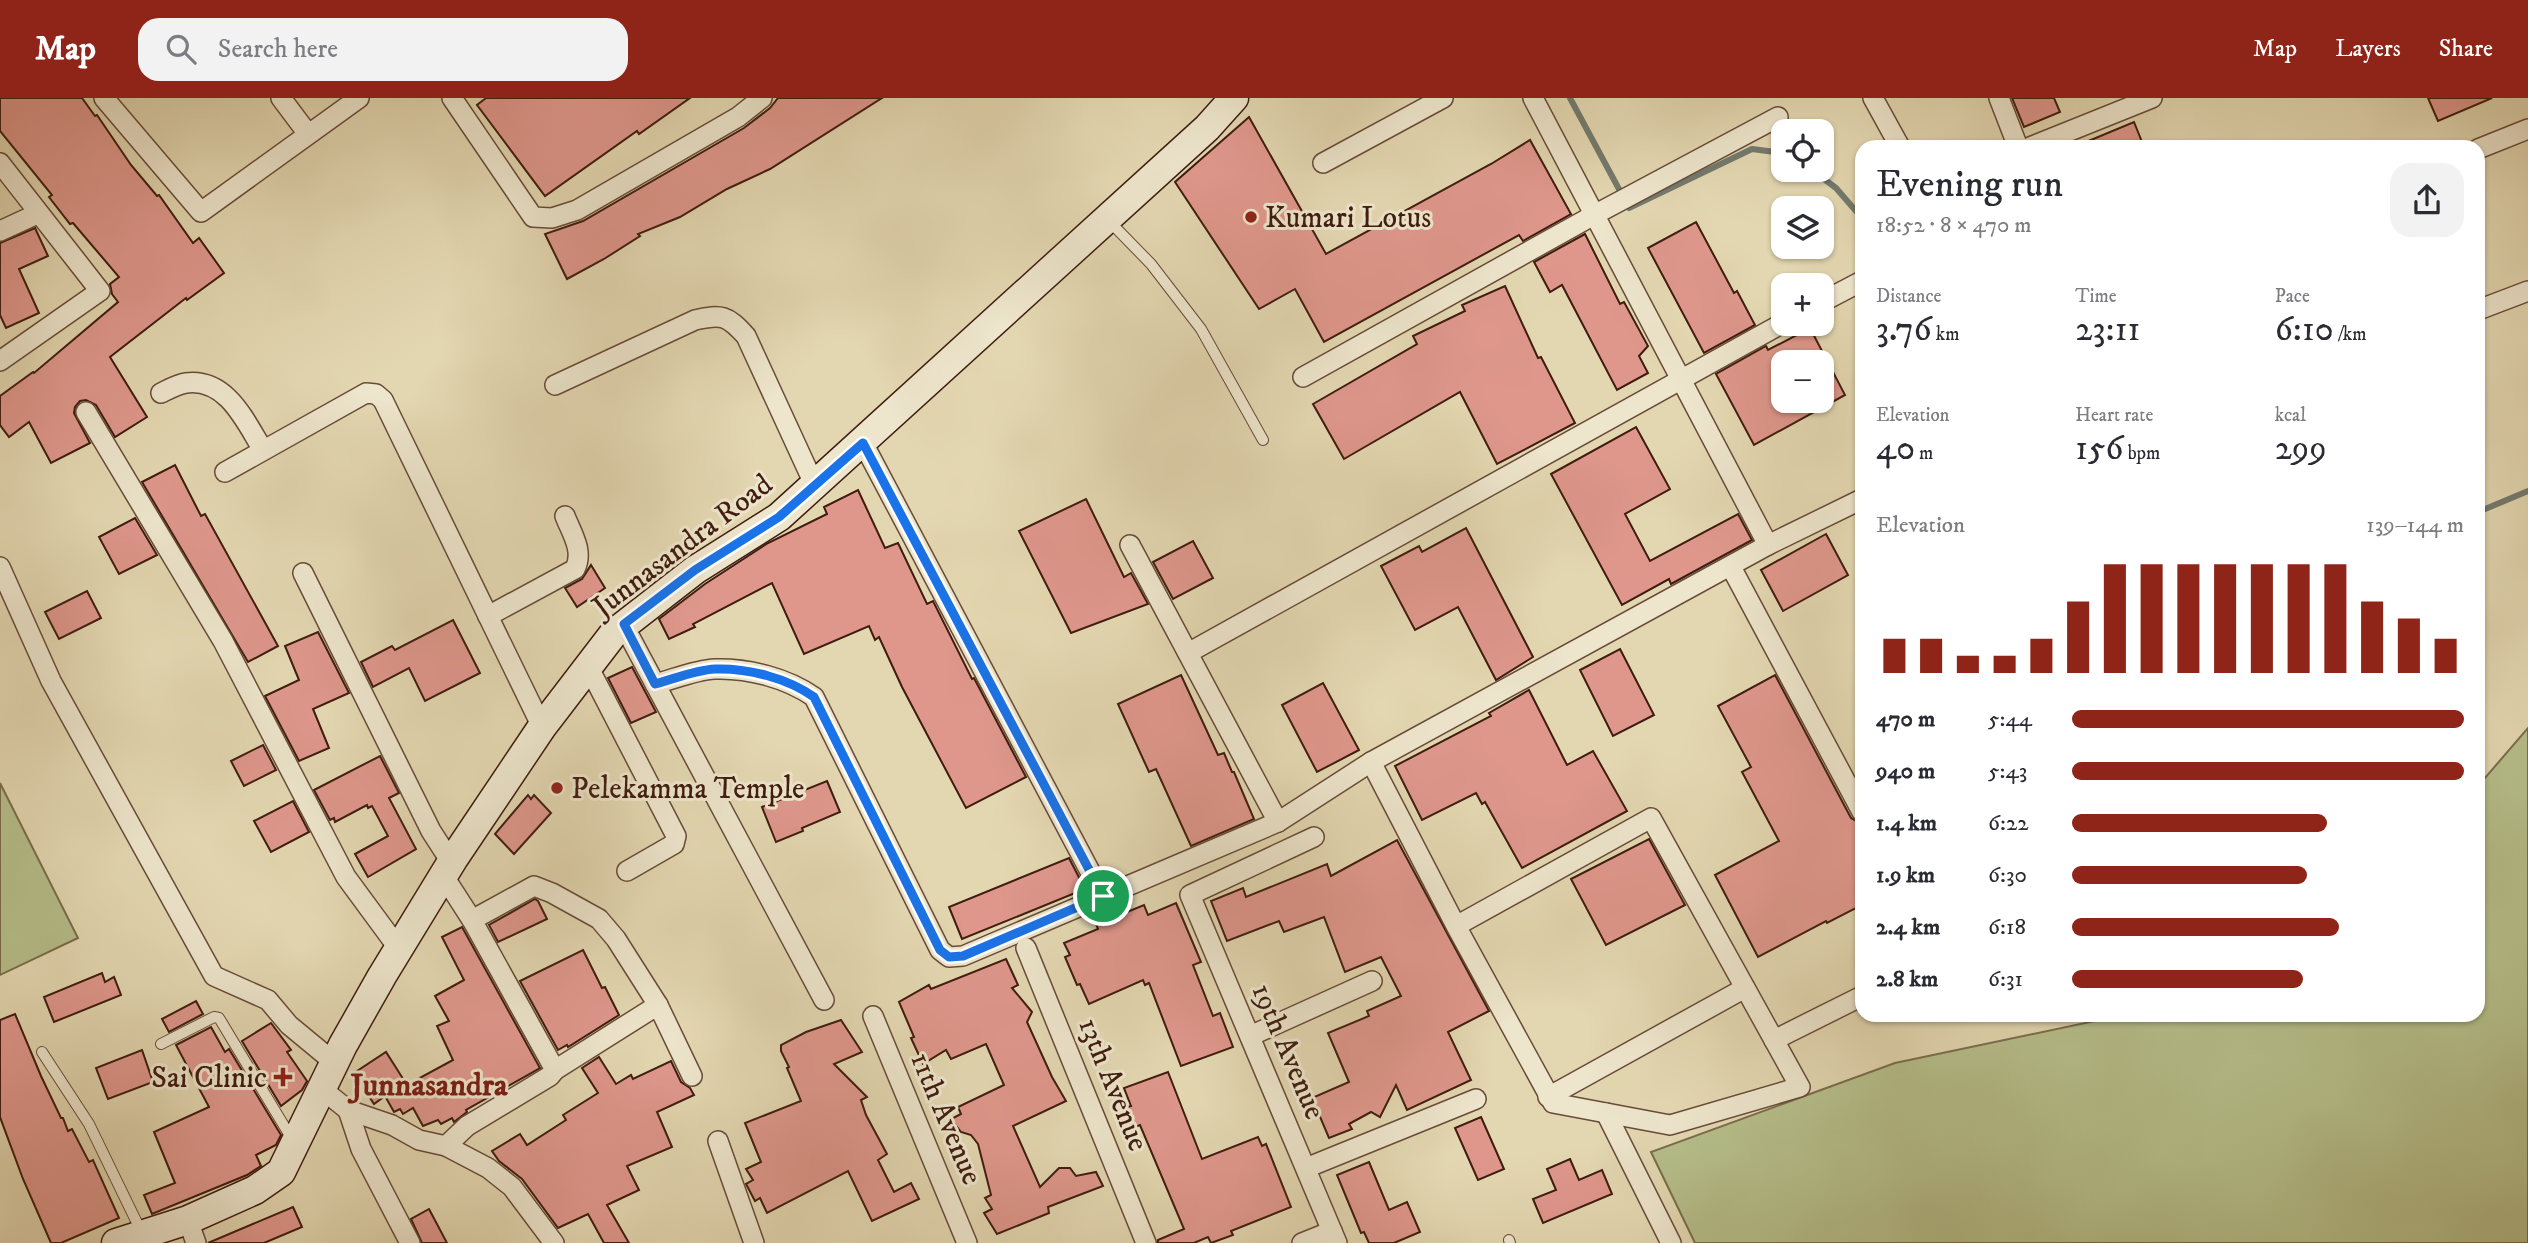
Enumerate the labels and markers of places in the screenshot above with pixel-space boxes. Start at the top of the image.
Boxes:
place label: Kumari Lotus [1265,200,1431,237]
marker: Kumari Lotus [1243,209,1259,225]
place label: Pelekamma Temple [571,771,805,808]
marker: Pelekamma Temple [549,780,565,796]
pin [1073,866,1133,926]
place label: Sai Clinic [151,1060,267,1097]
marker: Sai Clinic [273,1067,293,1087]

